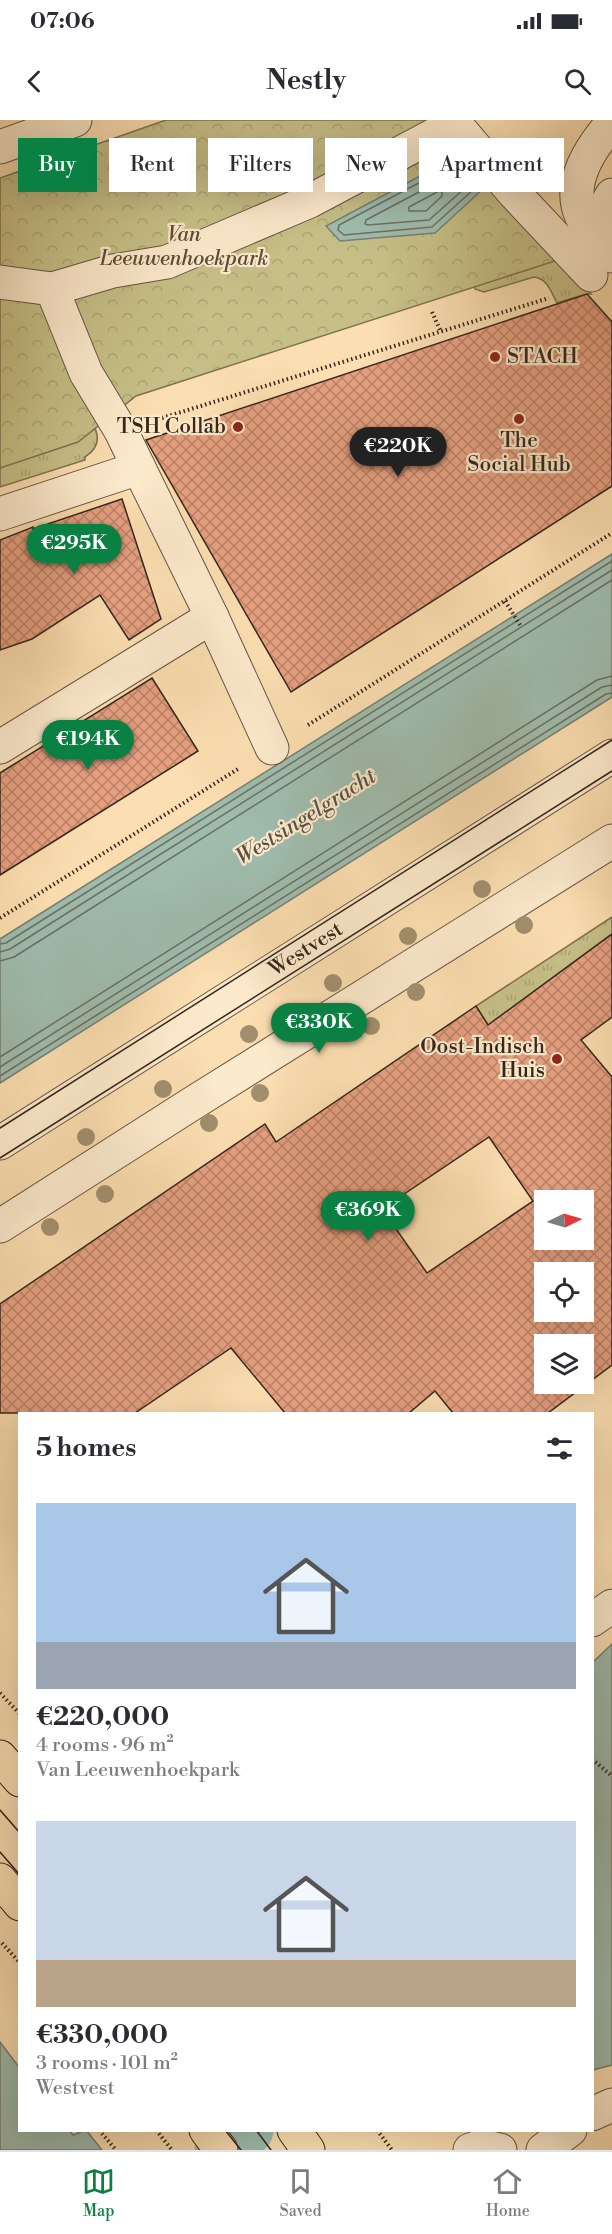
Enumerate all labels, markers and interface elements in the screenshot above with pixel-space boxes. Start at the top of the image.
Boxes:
text: 07:06 [30,8,95,35]
text: Nestly [266,64,346,98]
icon: back [18,65,51,98]
icon: search [561,65,594,98]
chip: Buy [18,138,97,192]
chip: Rent [109,138,196,192]
chip: Filters [208,138,313,192]
chip: New [325,138,407,192]
chip: Apartment [419,138,564,192]
park label: Van Leeuwenhoekpark [99,222,268,272]
place label: STACH [507,344,578,370]
marker: STACH [488,350,502,364]
marker: The Social Hub [512,412,526,426]
place label: TSH Collab [117,414,226,440]
marker: TSH Collab [231,420,245,434]
pin: €220K [356,427,440,478]
place label: The Social Hub [467,428,571,478]
text: €220K [364,434,432,459]
pin: €295K [32,524,116,575]
text: €295K [41,531,107,556]
pin: €194K [46,720,130,771]
text: €194K [56,727,120,752]
water label: Westsingelgracht [231,763,382,871]
street label: Westvest [263,916,348,983]
pin: €330K [277,1003,361,1054]
text: €330K [285,1010,353,1035]
place label: Oost-Indisch Huis [420,1034,545,1084]
marker: Oost-Indisch Huis [550,1052,564,1066]
north arrow [534,1190,594,1250]
map controls [534,1190,594,1394]
pin: €369K [326,1191,410,1242]
text: €369K [335,1198,401,1223]
button: locate [534,1262,594,1322]
button: layers [534,1334,594,1394]
text: 5 homes [36,1432,136,1464]
icon: filters [543,1432,576,1465]
icon: home [252,1542,360,1650]
text: €220,000 [36,1701,169,1733]
text: 4 rooms · 96 m² [36,1733,174,1758]
text: Van Leeuwenhoekpark [36,1758,239,1783]
icon: home [252,1860,360,1968]
text: €330,000 [36,2019,168,2051]
text: 3 rooms · 101 m² [36,2051,178,2076]
text: Westvest [36,2076,115,2101]
tab: Map [82,2165,115,2221]
tab: Saved [280,2165,322,2221]
tab: Home [486,2165,530,2221]

